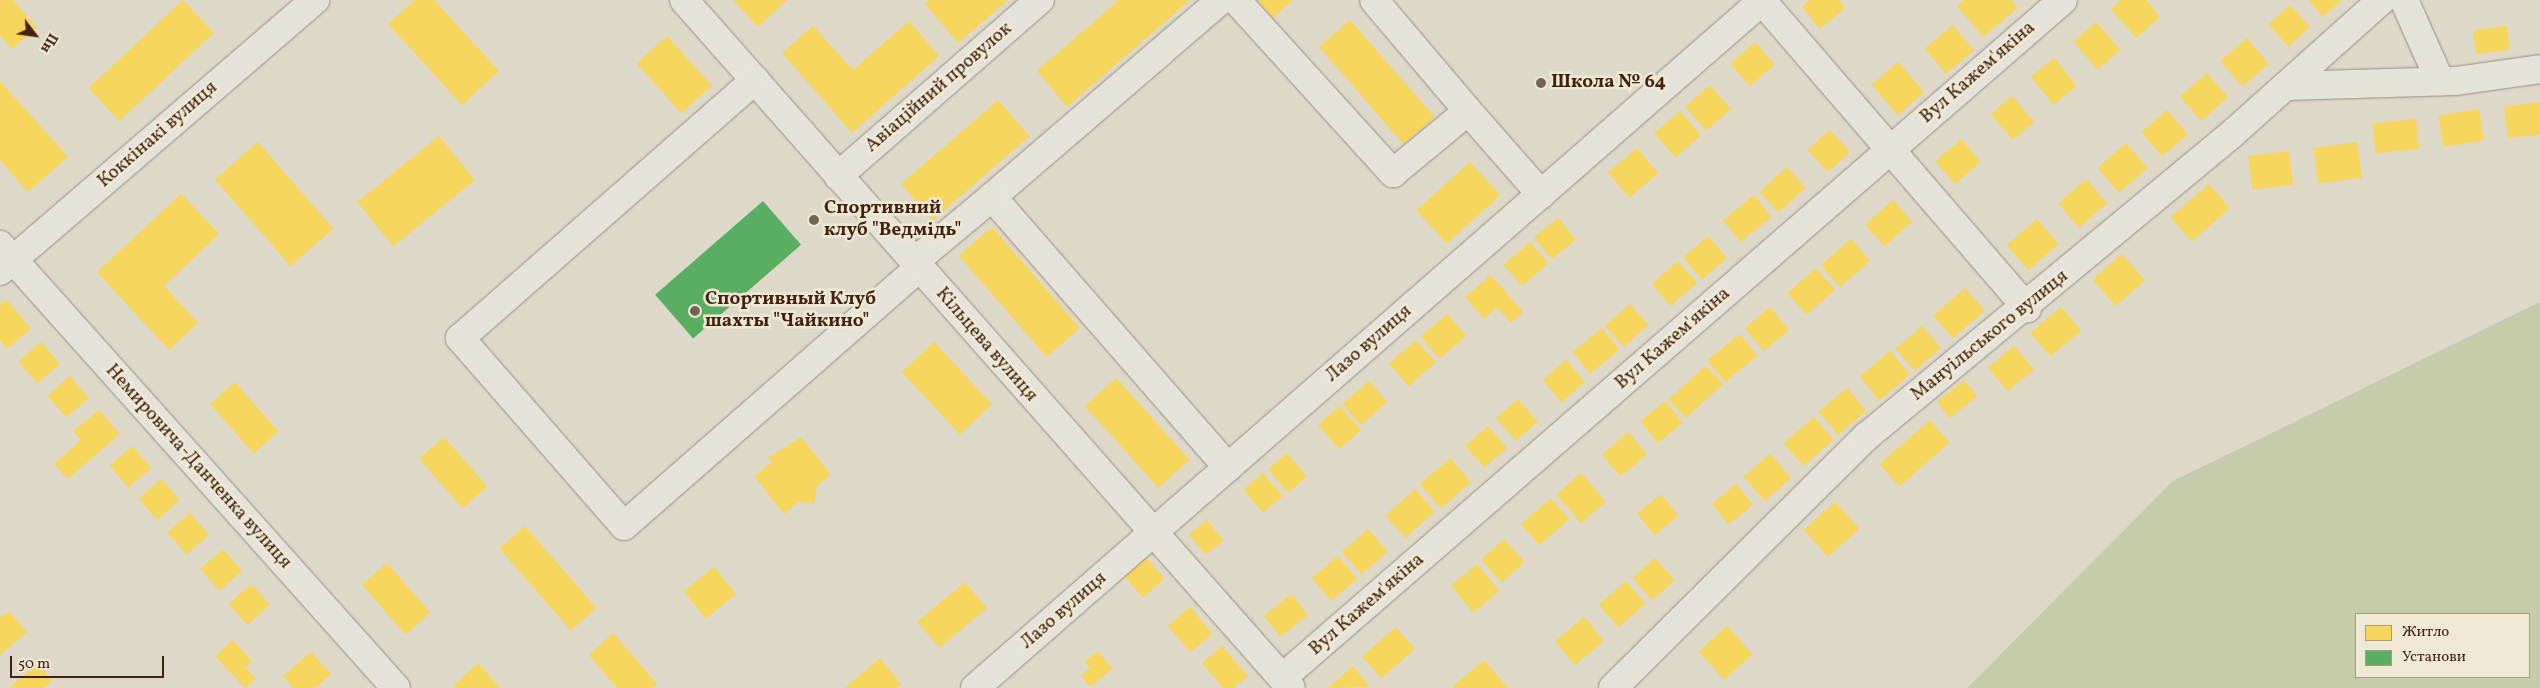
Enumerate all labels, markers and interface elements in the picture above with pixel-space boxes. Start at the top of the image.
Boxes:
north arrow [10,10,60,60]
street label: Вул Кажем'якіна [1916,17,2040,129]
street label: Авіаційний провулок [861,18,1017,158]
text: Пн [35,29,62,56]
place label: Школа № 64 [1551,72,1666,94]
street label: Коккінакі вулиця [94,77,222,193]
marker: Школа № 64 [1535,77,1547,89]
place label: Спортивний клуб "Ведмідь" [824,198,961,242]
marker: Спортивний клуб "Ведмідь" [808,214,820,226]
street label: Мануільського вулиця [1907,265,2073,407]
street label: Кільцева вулиця [930,283,1042,407]
street label: Вул Кажем'якіна [1611,283,1735,395]
place label: Спортивный Клуб шахты "Чайкино" [705,289,876,333]
street label: Лазо вулиця [1321,300,1417,388]
marker: Спортивный Клуб шахты "Чайкино" [689,305,701,317]
street label: Немировича-Данченка вулиця [100,360,296,574]
street label: Вул Кажем'якіна [1305,549,1429,661]
street label: Лазо вулиця [1016,567,1112,655]
legend [2355,613,2530,678]
text: Житло [2402,622,2449,643]
scale bar [12,646,166,678]
text: Установи [2402,647,2466,668]
text: 50 m [18,654,50,675]

